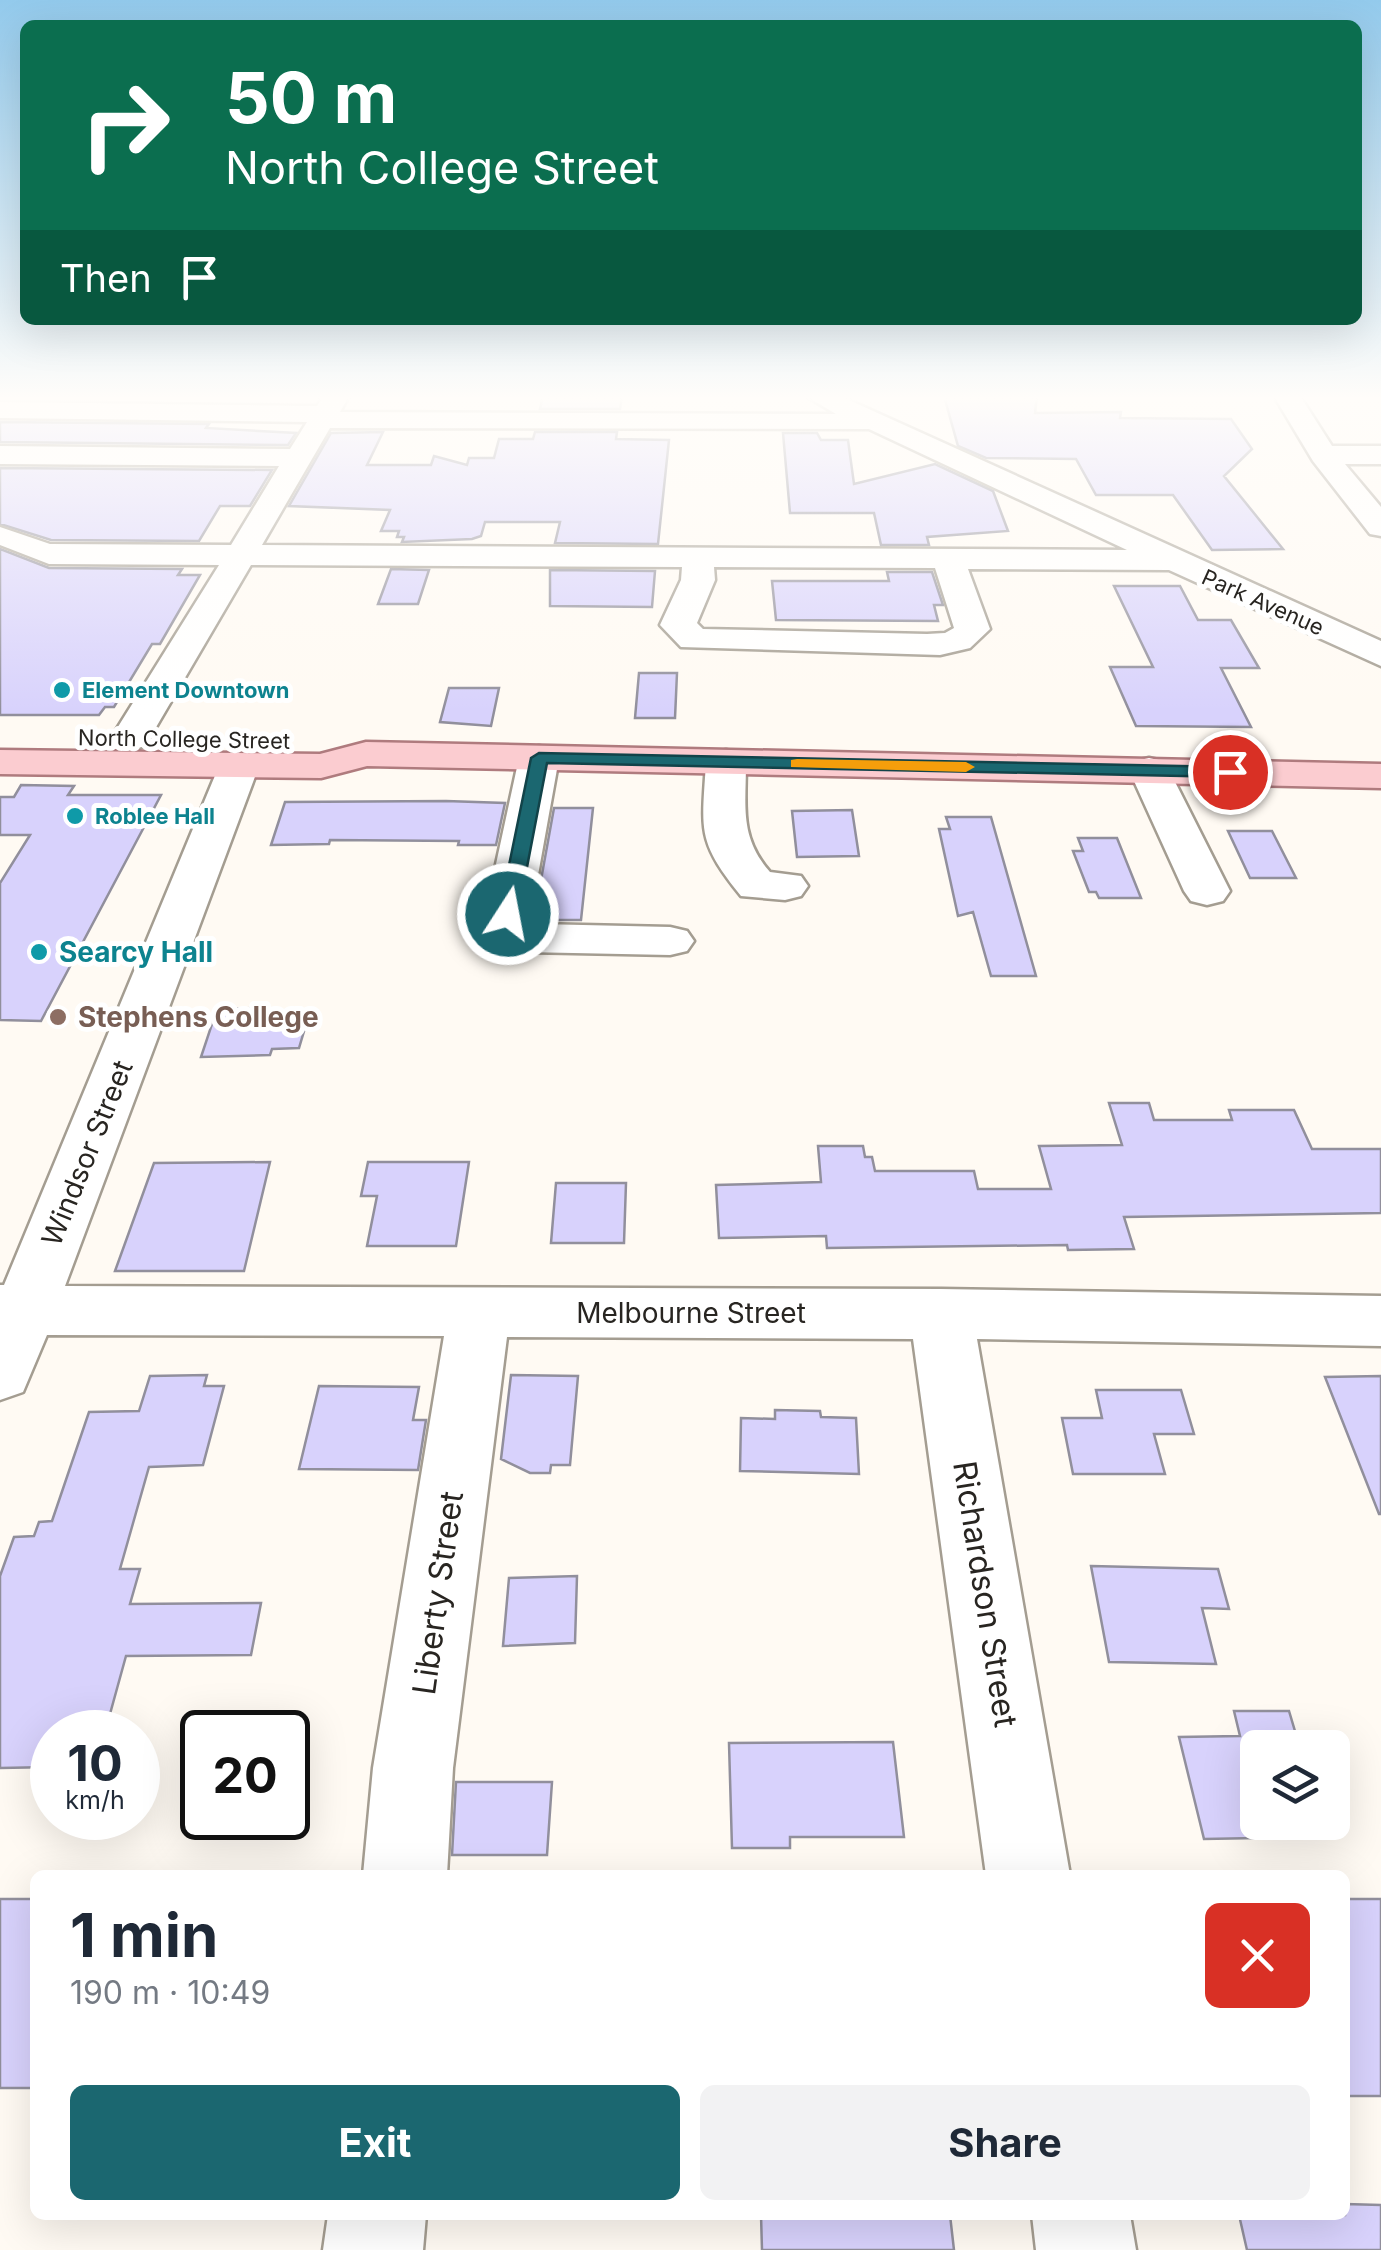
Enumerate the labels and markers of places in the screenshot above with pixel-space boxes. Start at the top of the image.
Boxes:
place label: Element Downtown [82,677,290,703]
marker: Element Downtown [51,679,73,701]
pin [1188,730,1273,815]
place label: Roblee Hall [95,803,215,829]
marker: Roblee Hall [64,805,86,827]
place label: Searcy Hall [59,935,213,969]
marker: Searcy Hall [28,941,50,963]
place label: Stephens College [78,1000,319,1034]
marker: Stephens College [47,1006,69,1028]

